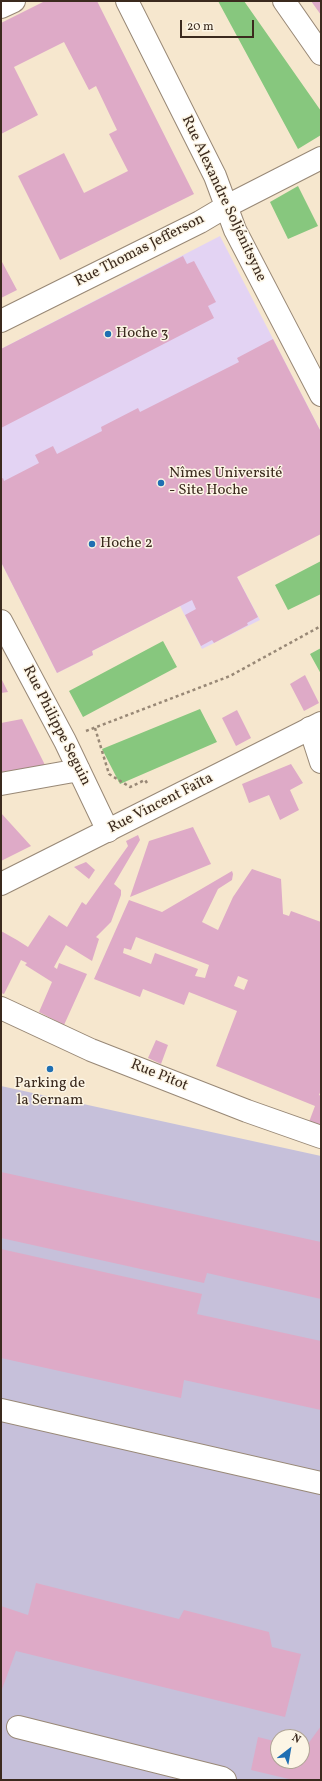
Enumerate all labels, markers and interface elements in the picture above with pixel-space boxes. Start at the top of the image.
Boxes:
scale bar [182,12,256,38]
text: 20 m [187,19,214,35]
street label: Rue Alexandre Soljénitsyne [177,113,269,285]
street label: Rue Thomas Jefferson [72,210,208,292]
place label: Hoche 3 [116,325,168,343]
marker: Hoche 3 [103,329,113,339]
place label: Nîmes Université - Site Hoche [169,465,282,500]
marker: Nîmes Université - Site Hoche [156,478,166,488]
place label: Hoche 2 [100,535,153,553]
marker: Hoche 2 [87,539,97,549]
street label: Rue Philippe Seguin [18,663,94,789]
street label: Rue Vincent Faïta [106,770,216,838]
street label: Rue Pitot [128,1056,190,1096]
marker: Parking de la Sernam [45,1064,55,1074]
place label: Parking de la Sernam [15,1075,85,1110]
north arrow [270,1729,310,1769]
text: N [289,1731,303,1748]

